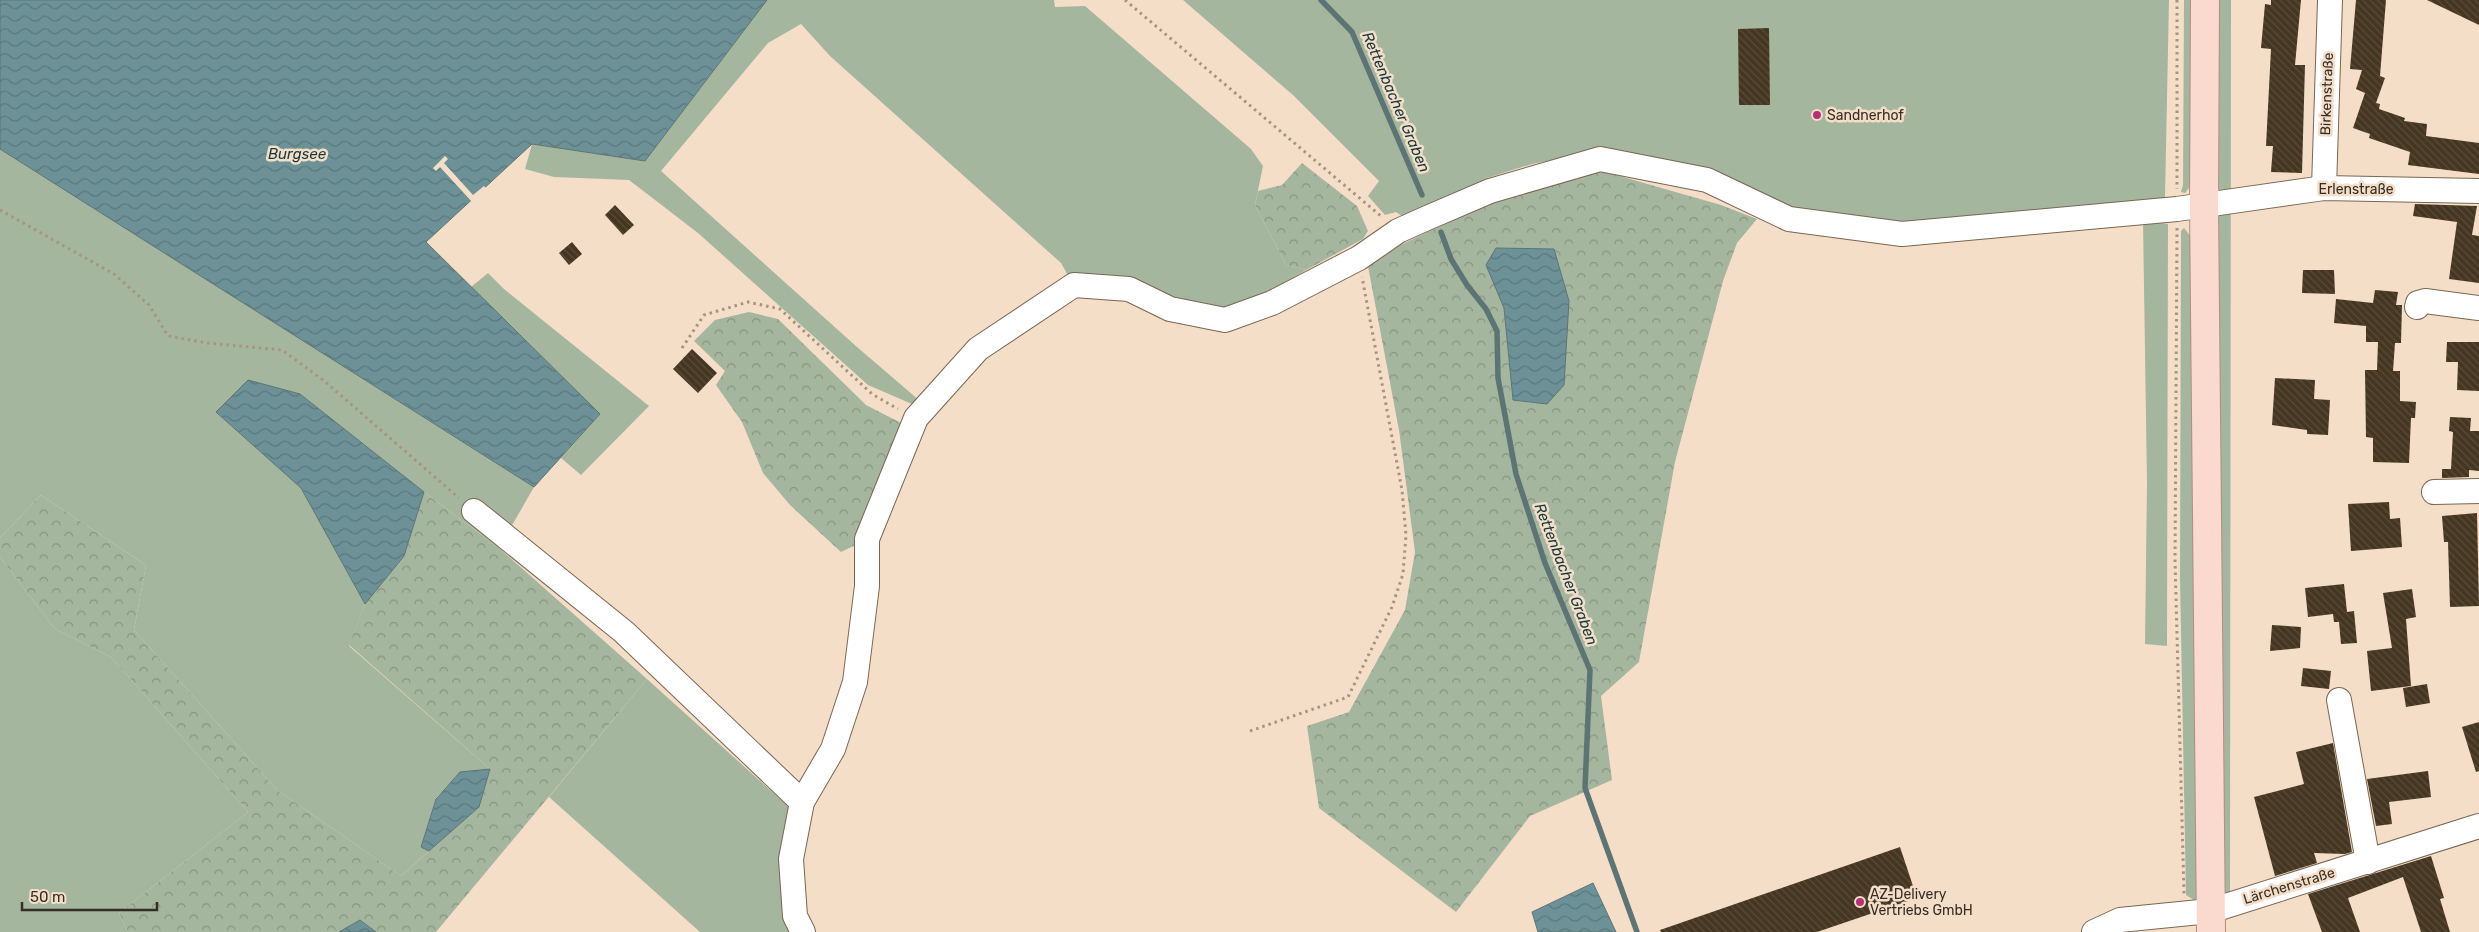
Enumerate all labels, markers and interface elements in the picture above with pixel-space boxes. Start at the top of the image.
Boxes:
water label: Rettenbacher Graben [1358,29,1434,175]
street label: Birkenstraße [2317,52,2337,136]
place label: Sandnerhof [1827,107,1904,124]
marker: Sandnerhof [1811,109,1823,121]
water label: Burgsee [268,145,327,163]
street label: Erlenstraße [2318,181,2394,198]
water label: Rettenbacher Graben [1531,500,1601,648]
street label: Lärchenstraße [2241,864,2337,908]
scale bar [22,880,158,912]
place label: AZ-Delivery Vertriebs GmbH [1870,886,1973,919]
text: 50 m [30,888,65,906]
marker: AZ-Delivery Vertriebs GmbH [1854,896,1866,908]

